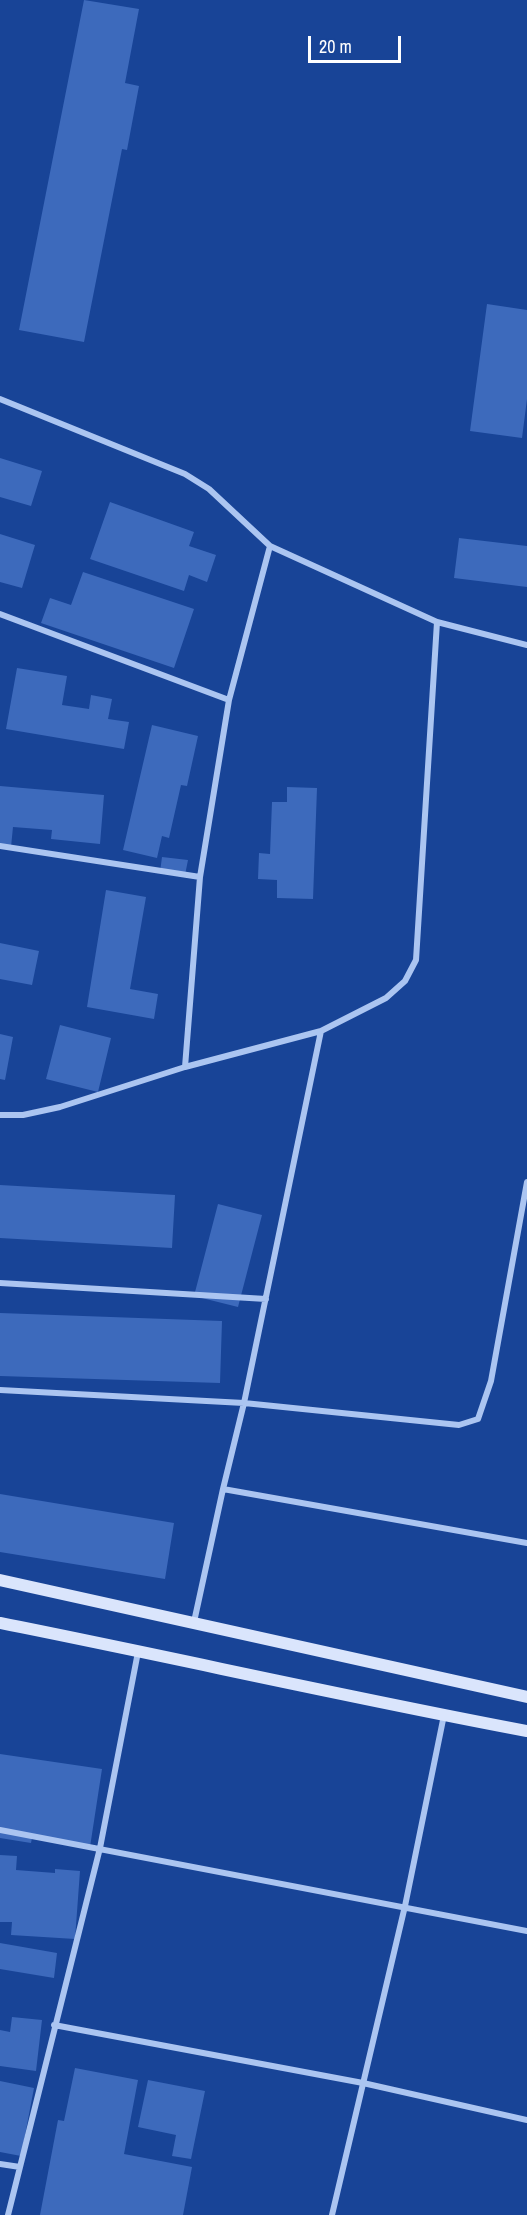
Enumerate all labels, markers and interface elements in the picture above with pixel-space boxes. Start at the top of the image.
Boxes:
scale bar [311,24,404,62]
text: 20 m [319,34,352,59]

